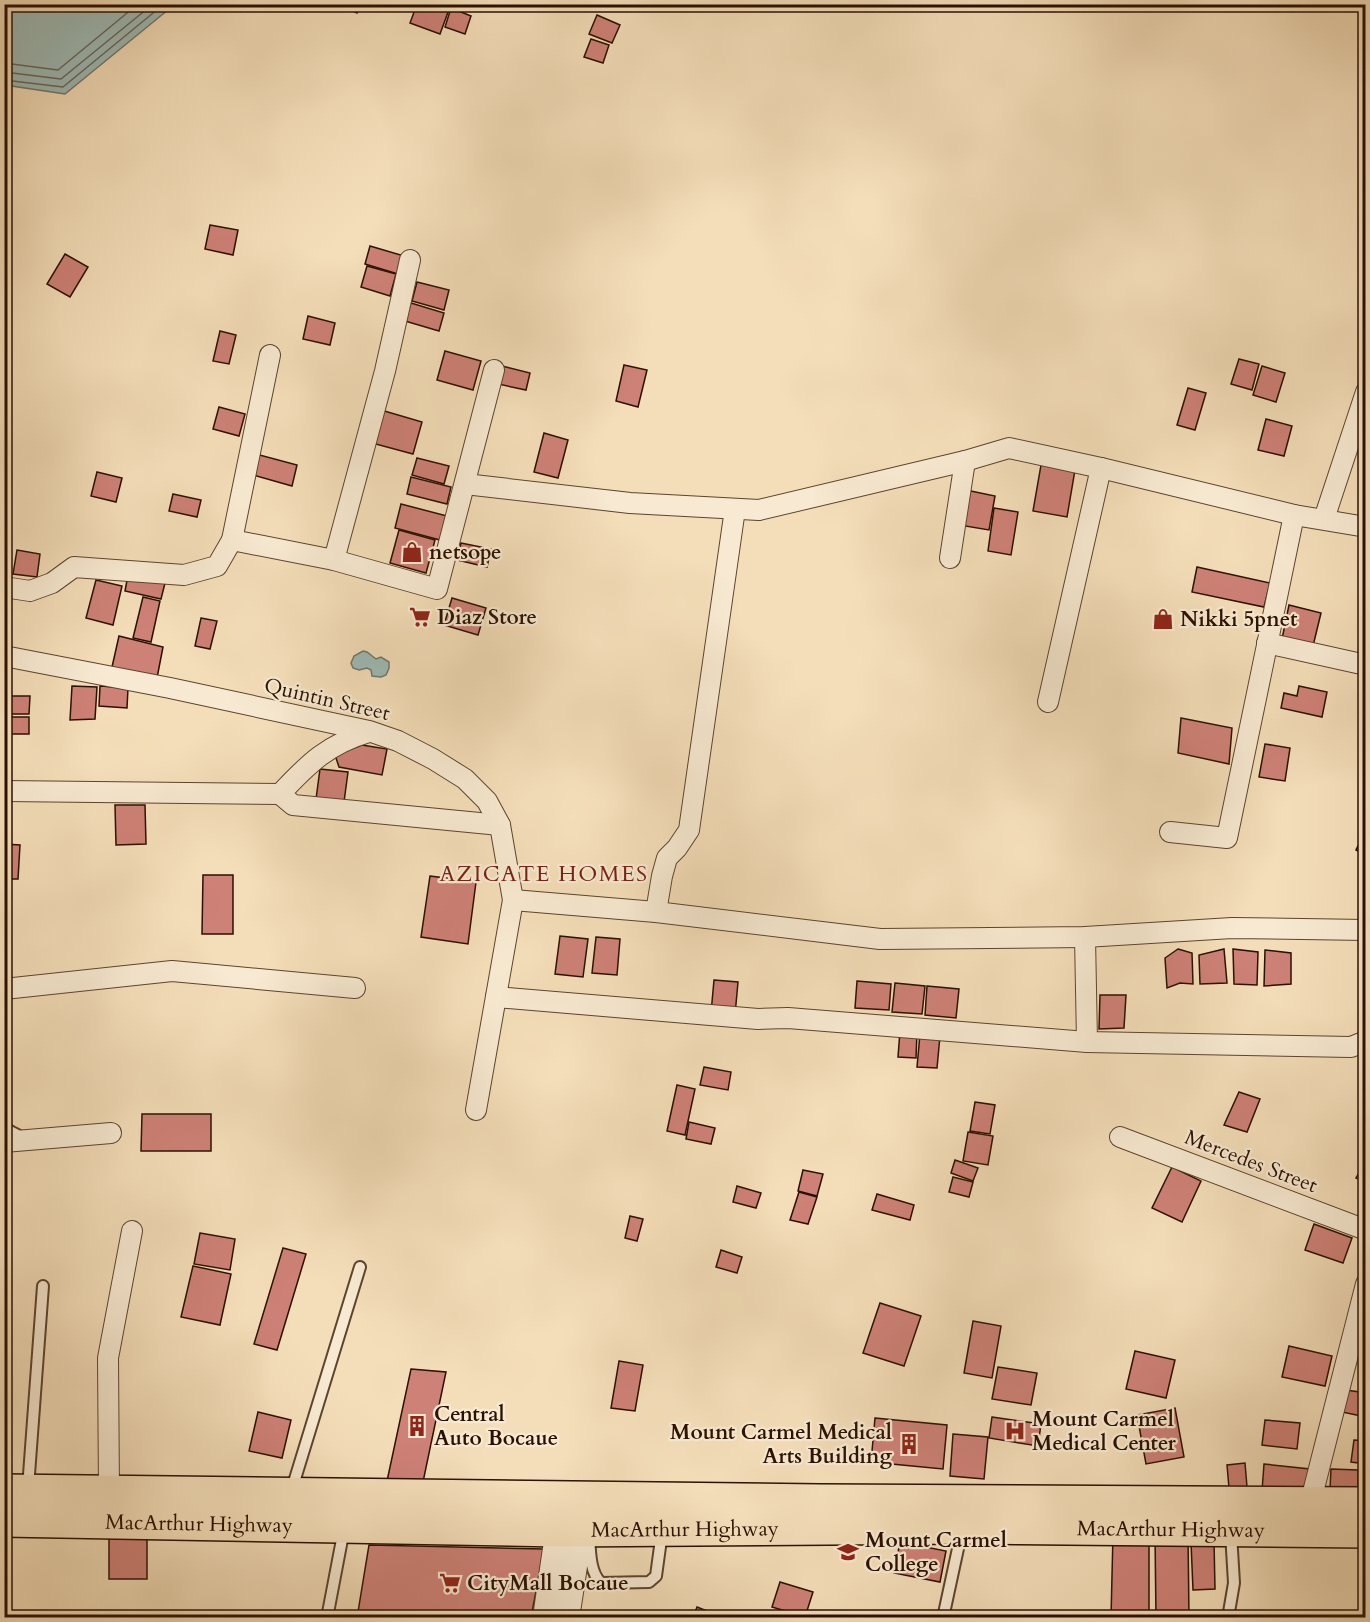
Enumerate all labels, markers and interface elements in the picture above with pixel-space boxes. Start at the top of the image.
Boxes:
place label: netsope [429,538,501,567]
shop icon: netsope [400,540,424,564]
place label: Diaz Store [437,603,537,632]
supermarket icon: Diaz Store [408,605,432,629]
place label: Nikki 5pnet [1180,605,1298,634]
shop icon: Nikki 5pnet [1151,607,1175,631]
street label: Quintin Street [261,671,393,728]
district label: AZICATE HOMES [439,859,649,889]
street label: Mercedes Street [1180,1123,1322,1200]
place label: Central Auto Bocaue [434,1400,558,1453]
place label: Mount Carmel Medical Center [1032,1405,1176,1458]
building icon: Central Auto Bocaue [405,1414,429,1438]
place label: Mount Carmel Medical Arts Building [670,1418,892,1471]
hospital icon: Mount Carmel Medical Center [1003,1419,1027,1443]
building icon: Mount Carmel Medical Arts Building [897,1432,921,1456]
street label: MacArthur Highway [105,1508,293,1540]
street label: MacArthur Highway [591,1514,779,1545]
street label: MacArthur Highway [1077,1514,1265,1545]
place label: Mount Carmel College [865,1526,1007,1579]
school or university icon: Mount Carmel College [836,1540,860,1564]
place label: CityMall Bocaue [467,1569,629,1598]
supermarket icon: CityMall Bocaue [438,1571,462,1595]

